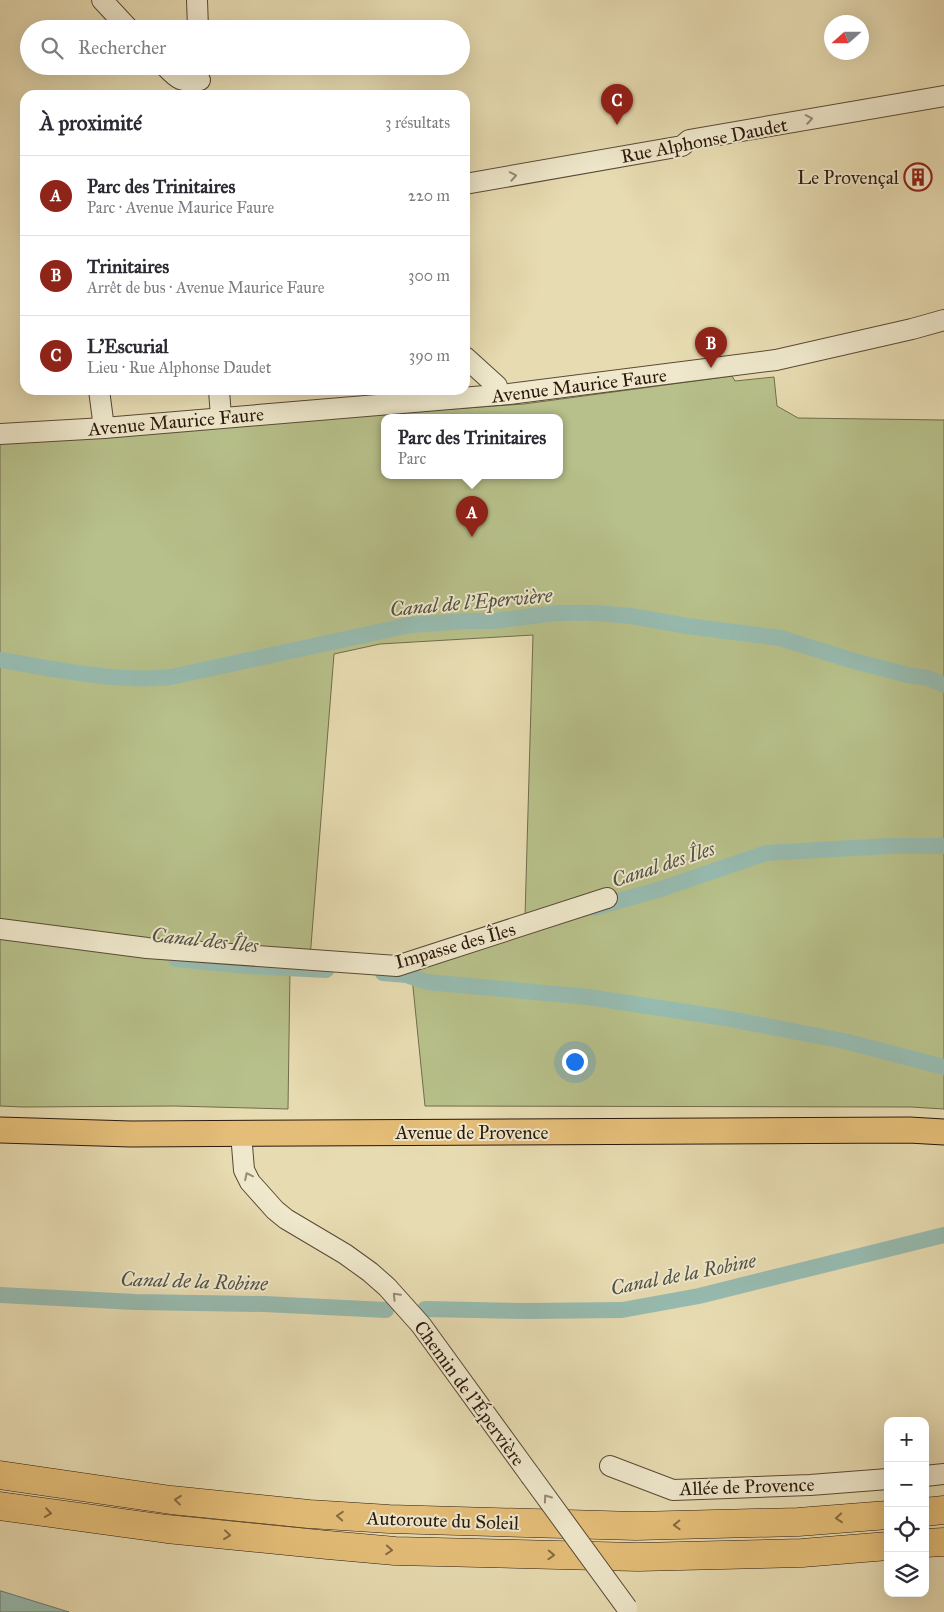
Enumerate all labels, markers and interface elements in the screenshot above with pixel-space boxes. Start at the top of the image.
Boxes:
north arrow [824,15,869,60]
search box [20,20,470,75]
icon: search [38,34,66,62]
text: Rechercher [78,36,166,59]
pin: C [601,84,633,125]
text: À proximité [40,110,142,136]
text: 3 résultats [385,113,450,132]
street label: Rue Alphonse Daudet [619,113,790,168]
one-way arrow [805,115,814,125]
building icon: Le Provençal [903,162,933,192]
place label: Le Provençal [797,166,900,189]
one-way arrow [509,171,517,181]
text: Parc des Trinitaires [87,175,235,198]
text: A [51,186,61,205]
text: 220 m [408,186,450,205]
text: Parc · Avenue Maurice Faure [87,198,274,217]
text: Trinitaires [87,255,169,278]
text: B [51,266,61,285]
text: 300 m [408,266,450,285]
text: Arrêt de bus · Avenue Maurice Faure [87,278,324,297]
pin: B [695,327,727,368]
text: L'Escurial [87,335,168,358]
text: C [51,346,61,365]
text: 390 m [409,346,450,365]
text: Lieu · Rue Alphonse Daudet [87,358,271,377]
street label: Avenue Maurice Faure [489,363,668,408]
street label: Avenue Maurice Faure [86,402,265,441]
popup [381,414,563,479]
text: Parc des Trinitaires [398,426,546,449]
text: Parc [398,449,426,468]
pin: A [456,496,488,537]
water label: Canal de l'Epervière [389,583,554,622]
water label: Canal des Îles [608,835,719,892]
street label: Impasse des Îles [392,917,518,974]
water label: Canal des Îles [151,921,261,958]
your location [562,1049,588,1075]
street label: Avenue de Provence [394,1121,549,1144]
one-way arrow [244,1173,254,1182]
water label: Canal de la Robine [608,1248,758,1300]
water label: Canal de la Robine [120,1266,269,1296]
one-way arrow [393,1293,402,1302]
street label: Chemin de l'Épervière [409,1316,531,1470]
map controls [884,1417,929,1597]
button: + [884,1417,929,1462]
button: − [884,1462,929,1507]
street label: Allée de Provence [678,1473,815,1500]
one-way arrow [544,1494,553,1504]
one-way arrow [174,1495,182,1506]
street label: Autoroute du Soleil [365,1506,520,1535]
button: locate [884,1507,929,1552]
one-way arrow [44,1508,53,1518]
one-way arrow [335,1511,343,1522]
one-way arrow [835,1513,843,1524]
one-way arrow [673,1520,680,1530]
one-way arrow [223,1529,231,1540]
one-way arrow [385,1544,393,1555]
one-way arrow [548,1550,555,1560]
button: layers [884,1552,929,1597]

